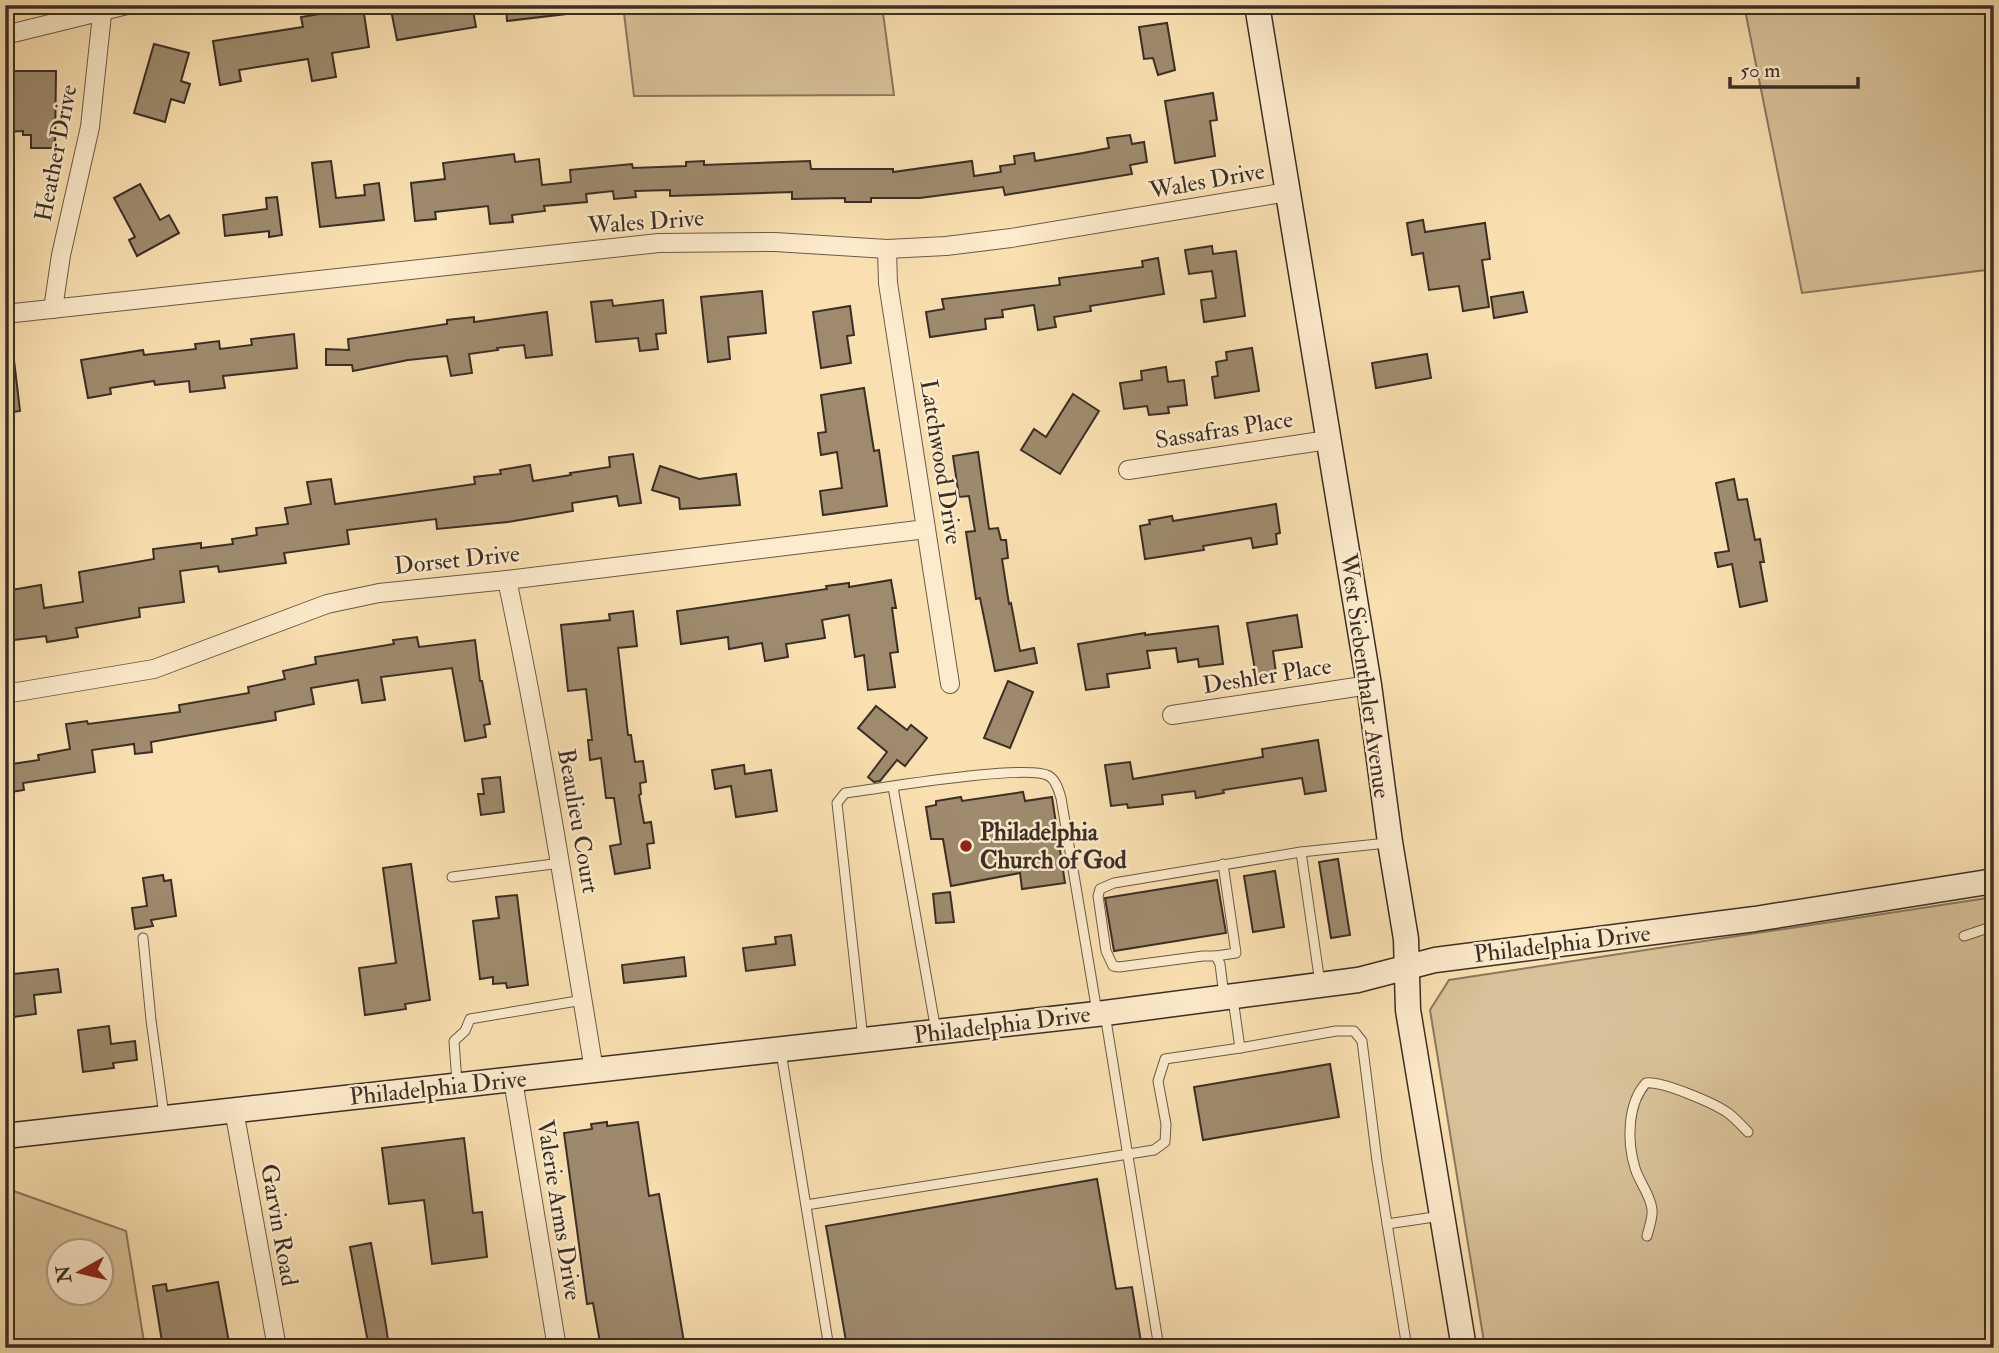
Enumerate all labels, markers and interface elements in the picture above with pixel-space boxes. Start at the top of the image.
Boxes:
scale bar [1730,46,1857,90]
text: 50 m [1740,57,1781,84]
street label: Heather Drive [28,82,84,224]
street label: Wales Drive [1146,156,1267,207]
street label: Wales Drive [586,202,705,242]
street label: Latchwood Drive [913,377,969,547]
street label: Sassafras Place [1153,404,1295,456]
street label: Dorset Drive [393,538,521,582]
street label: West Siebenthaler Avenue [1332,551,1398,800]
street label: Deshler Place [1200,651,1334,701]
street label: Beaulieu Court [550,746,606,896]
place label: Philadelphia Church of God [980,817,1127,876]
marker: Philadelphia Church of God [958,838,974,854]
street label: Philadelphia Drive [1472,918,1652,970]
street label: Philadelphia Drive [912,999,1092,1051]
street label: Philadelphia Drive [348,1063,528,1113]
street label: Valerie Arms Drive [529,1118,589,1302]
street label: Garvin Road [253,1161,305,1289]
north arrow [46,1238,116,1308]
text: N [51,1263,77,1285]

